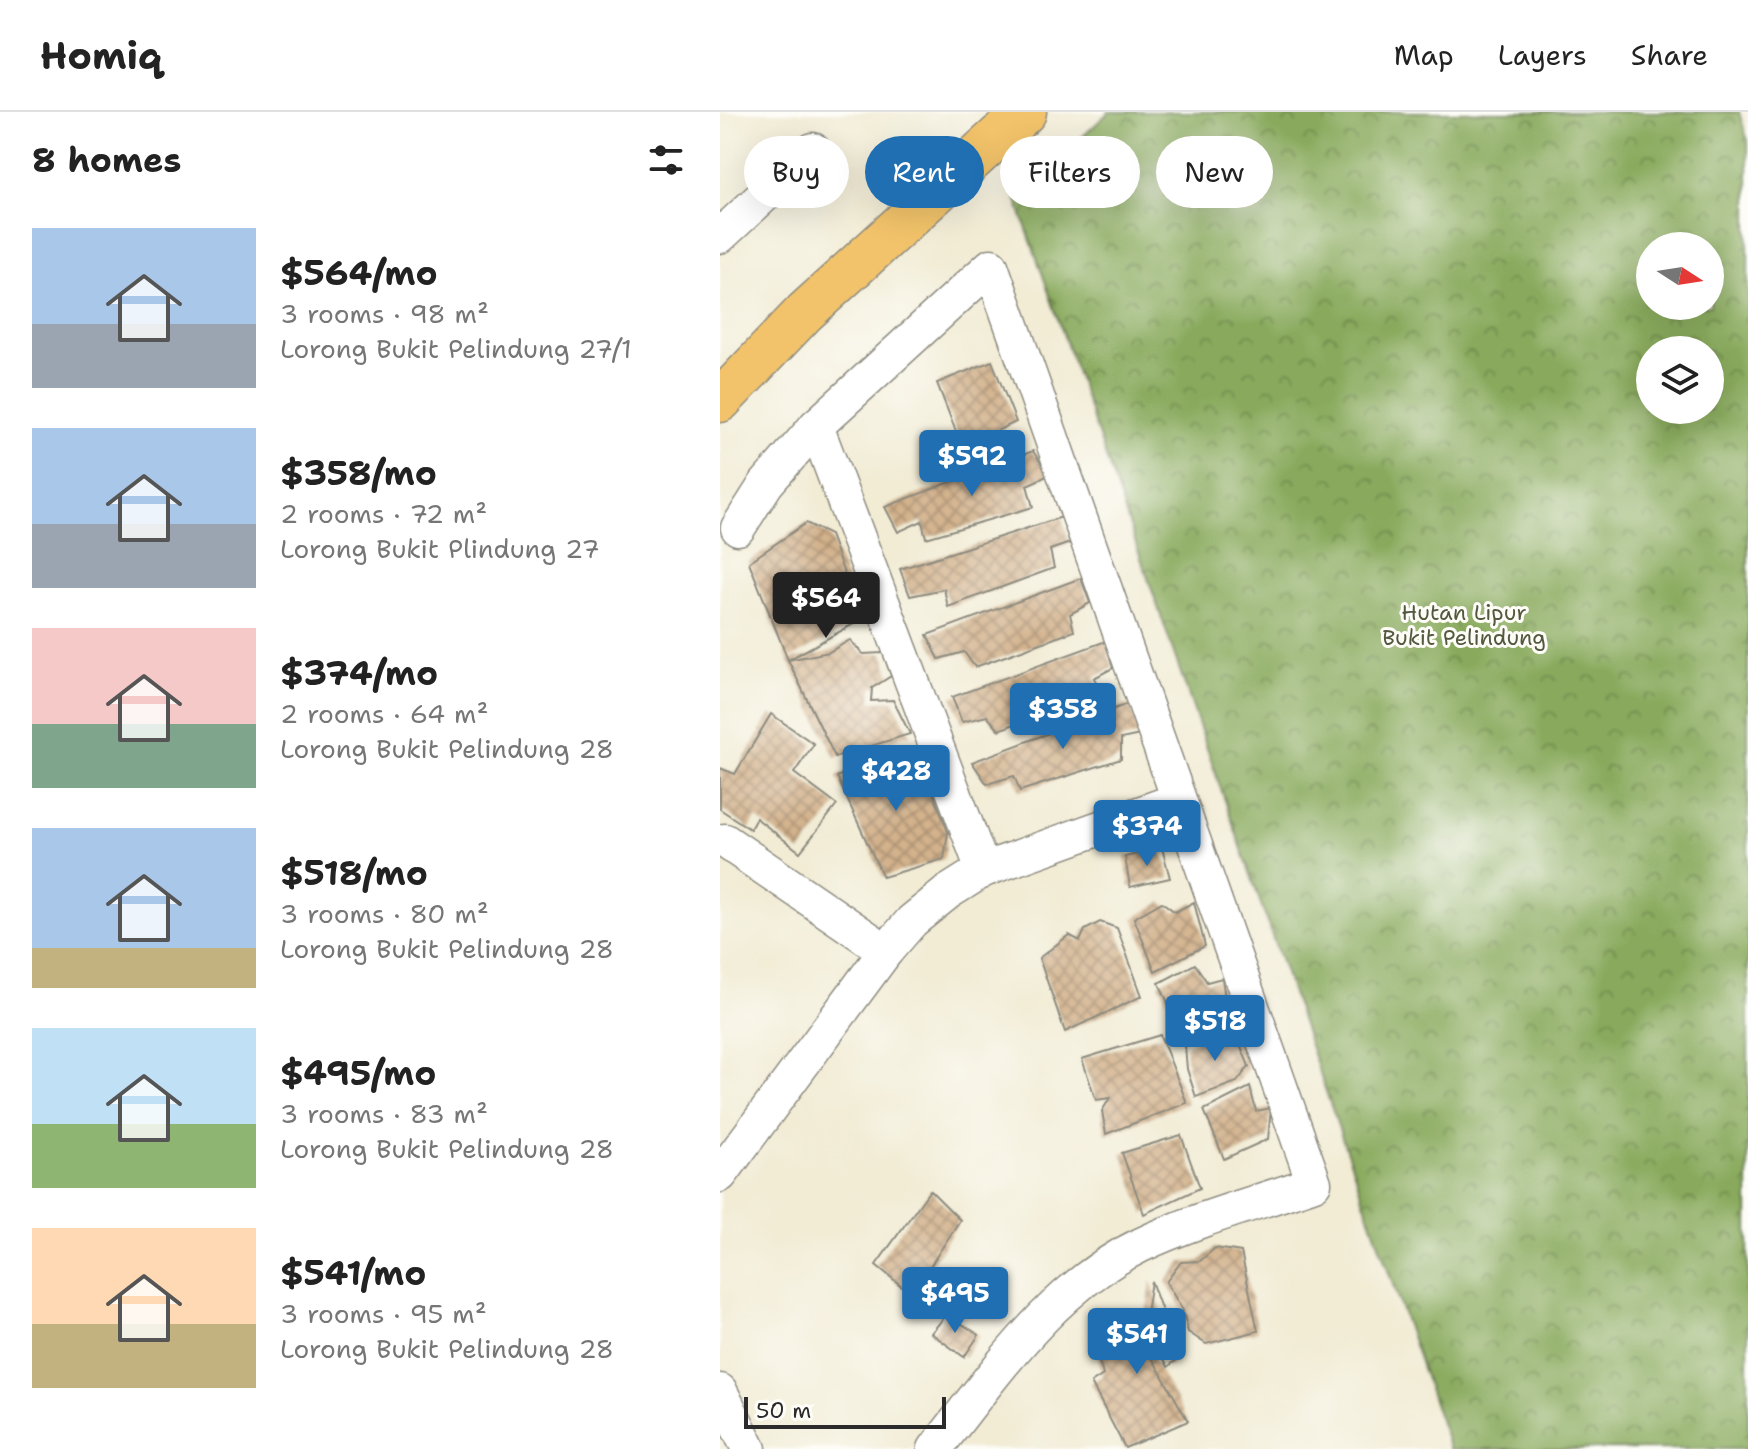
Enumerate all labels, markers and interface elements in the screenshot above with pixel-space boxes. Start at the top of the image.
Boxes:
text: Homiq [40,30,162,81]
text: Map [1394,36,1454,74]
text: Layers [1498,36,1587,74]
text: Share [1631,36,1708,74]
chip: Buy [744,136,849,208]
chip: Rent [865,136,984,208]
chip: Filters [1000,136,1140,208]
chip: New [1156,136,1273,208]
text: 8 homes [32,137,181,183]
icon: filters [644,138,688,182]
north arrow [1636,232,1724,320]
map controls [1636,232,1724,424]
text: $564/mo [280,250,438,296]
icon: home [96,260,192,356]
text: 3 rooms · 98 m² [280,296,489,331]
text: Lorong Bukit Pelindung 27/1 [280,331,632,366]
button: layers [1636,336,1724,424]
pin: $592 [925,430,1019,498]
text: $592 [937,438,1007,473]
text: $358/mo [280,450,437,496]
icon: home [96,460,192,556]
text: 2 rooms · 72 m² [280,496,487,531]
text: Lorong Bukit Plindung 27 [280,531,600,566]
pin: $564 [779,572,873,640]
text: $564 [791,580,861,615]
park label: Hutan Lipur Bukit Pelindung [1382,598,1546,652]
text: $374/mo [280,650,438,696]
icon: home [96,660,192,756]
pin: $358 [1016,683,1110,751]
text: $358 [1028,691,1098,726]
text: 2 rooms · 64 m² [280,696,488,731]
text: Lorong Bukit Pelindung 28 [280,731,614,766]
pin: $428 [849,745,943,813]
text: $428 [861,753,931,788]
pin: $374 [1100,800,1194,868]
text: $374 [1112,808,1182,843]
text: $518/mo [280,850,428,896]
icon: home [96,860,192,956]
text: 3 rooms · 80 m² [280,896,489,931]
text: Lorong Bukit Pelindung 28 [280,931,614,966]
pin: $518 [1168,995,1262,1063]
text: $518 [1183,1003,1247,1038]
text: $495/mo [280,1050,436,1096]
icon: home [96,1060,192,1156]
text: 3 rooms · 83 m² [280,1096,488,1131]
text: Lorong Bukit Pelindung 28 [280,1131,614,1166]
text: $541/mo [280,1250,426,1296]
icon: home [96,1260,192,1356]
pin: $495 [908,1267,1002,1335]
text: $495 [920,1275,990,1310]
text: 3 rooms · 95 m² [280,1296,487,1331]
pin: $541 [1090,1308,1184,1376]
text: $541 [1106,1316,1168,1351]
text: Lorong Bukit Pelindung 28 [280,1331,614,1366]
scale bar [744,1393,946,1429]
text: 50 m [756,1396,811,1425]

